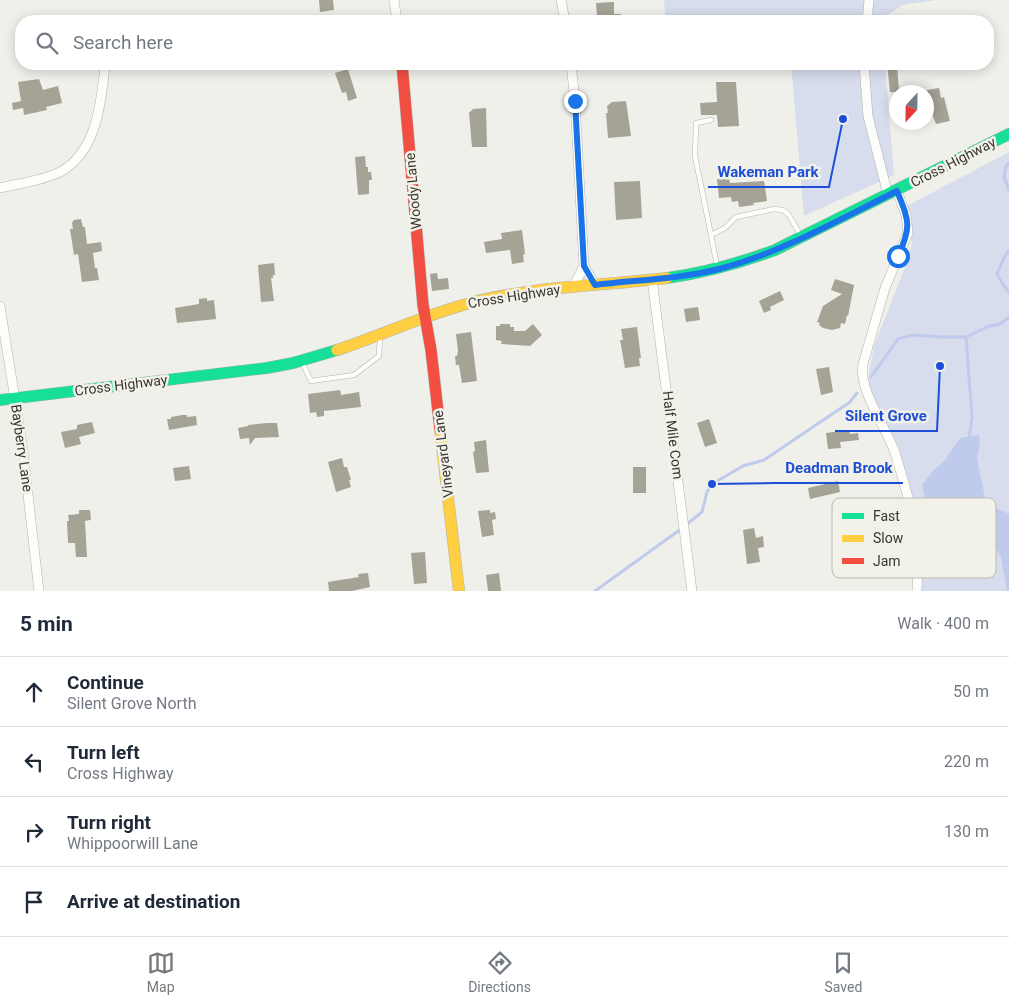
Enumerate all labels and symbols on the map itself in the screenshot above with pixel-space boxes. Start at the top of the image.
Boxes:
north arrow [889,85,934,130]
route end [564,90,587,113]
street label: Cross Highway [908,134,999,190]
street label: Woody Lane [402,152,424,230]
callout: Wakeman Park [708,157,829,187]
text: Wakeman Park [717,163,820,181]
route start [887,245,910,268]
street label: Cross Highway [467,281,562,311]
street label: Cross Highway [74,371,169,399]
street label: Half Mile Com [660,390,686,480]
callout: Silent Grove [835,401,937,431]
street label: Bayberry Lane [8,403,36,493]
text: Silent Grove [845,407,927,425]
street label: Vineyard Lane [430,409,456,499]
callout: Deadman Brook [776,453,903,483]
text: Deadman Brook [785,459,894,477]
legend [832,498,996,578]
text: Fast [873,508,900,524]
text: Slow [873,530,904,546]
text: Jam [873,553,901,569]

